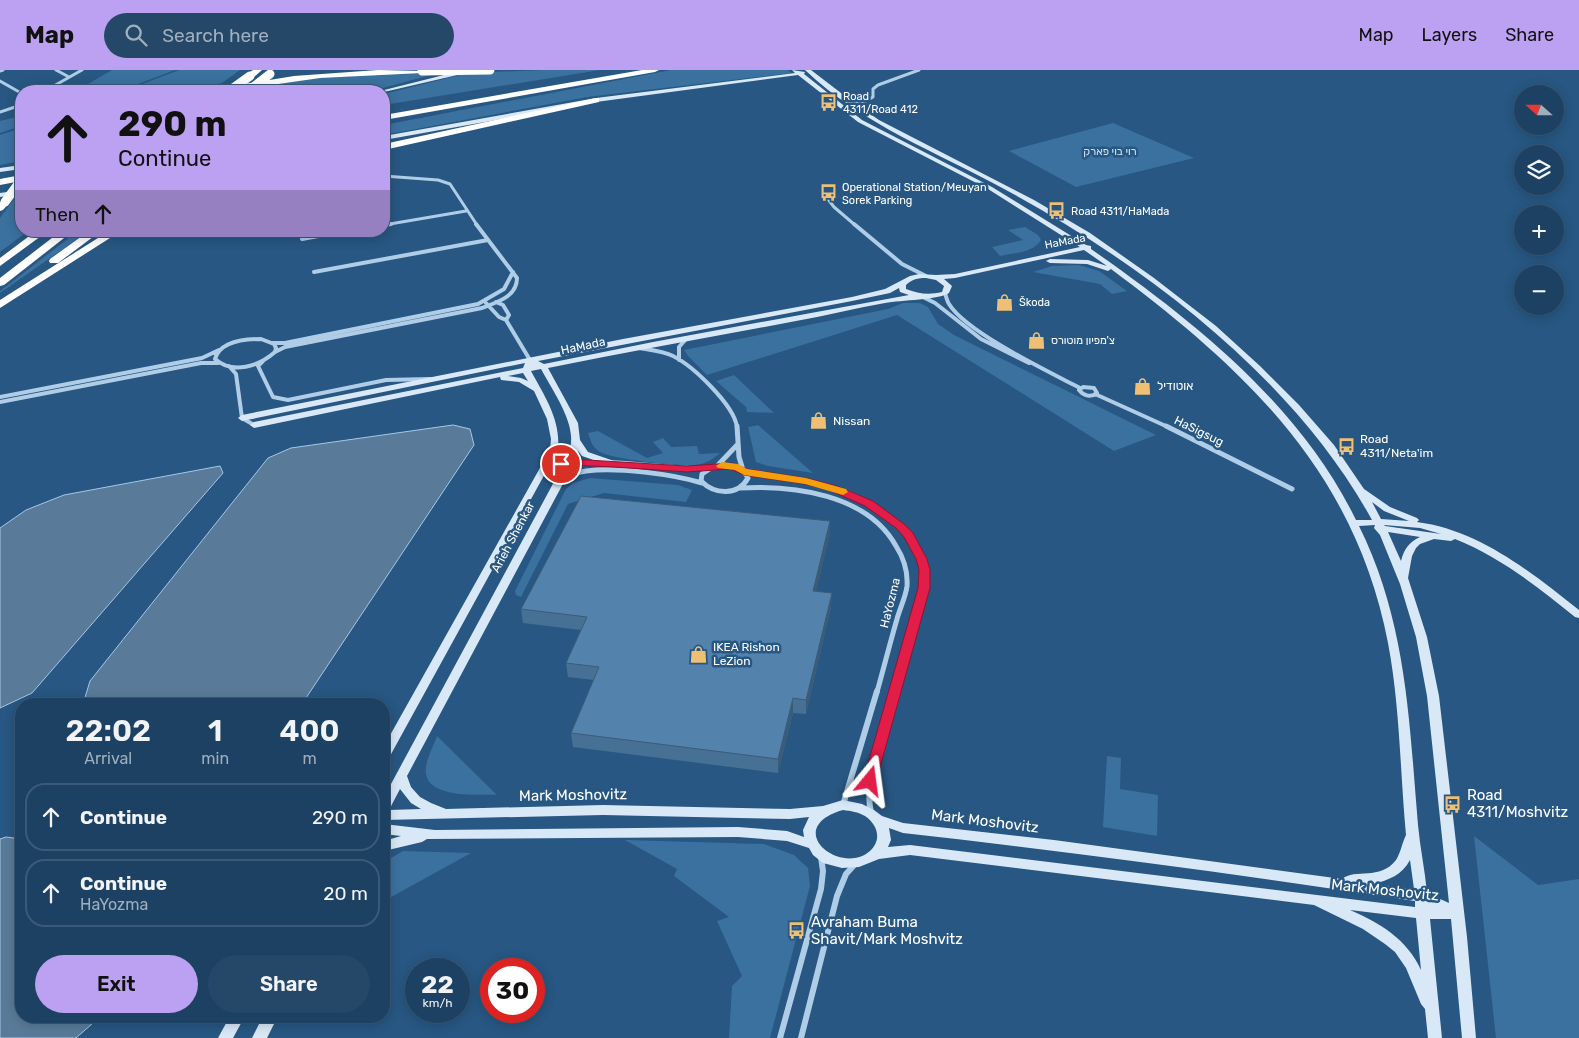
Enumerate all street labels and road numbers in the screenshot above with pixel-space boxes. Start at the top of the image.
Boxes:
street label: HaMada [1044,231,1087,252]
street label: HaMada [559,334,607,358]
street label: HaSigsug [1172,413,1226,449]
street label: Arieh Shenkar [488,499,538,575]
street label: HaYozma [877,576,903,630]
street label: Mark Moshovitz [519,785,628,805]
street label: Mark Moshovitz [930,805,1040,837]
street label: Mark Moshovitz [1330,875,1440,905]

